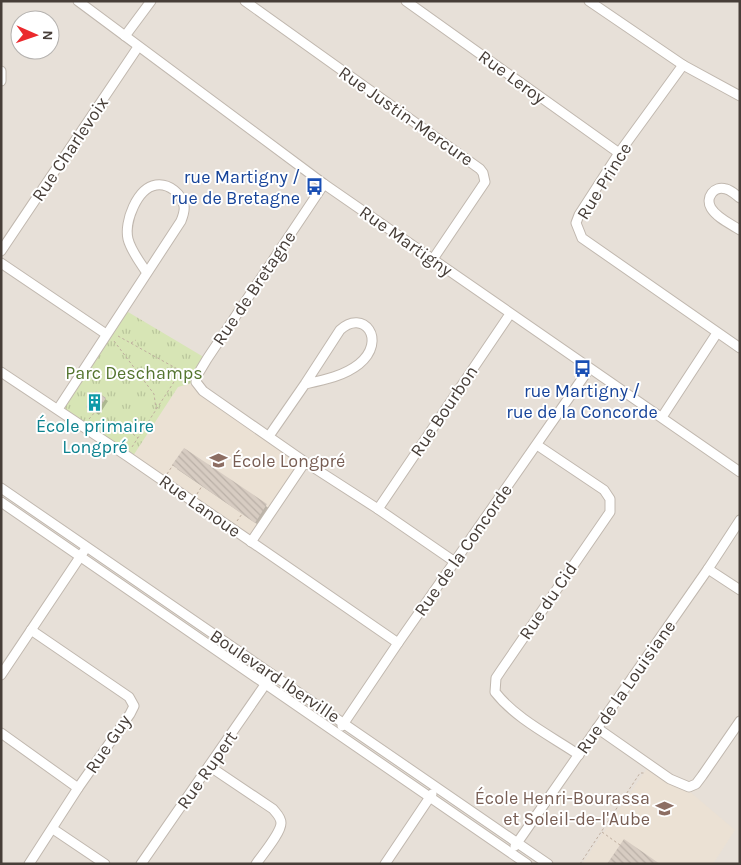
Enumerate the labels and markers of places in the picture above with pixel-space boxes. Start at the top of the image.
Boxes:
place label: rue Martigny / rue de Bretagne [171,166,300,209]
bus stop icon: rue Martigny / rue de Bretagne [304,177,324,197]
bus stop icon: rue Martigny / rue de la Concorde [572,358,592,378]
place label: rue Martigny / rue de la Concorde [506,380,658,423]
building icon: École primaire Longpré [85,393,105,413]
place label: École primaire Longpré [36,414,154,458]
place label: École Longpré [232,449,345,472]
school or university icon: École Longpré [208,451,228,471]
place label: École Henri-Bourassa et Soleil-de-l'Aube [475,786,650,830]
school or university icon: École Henri-Bourassa et Soleil-de-l'Aube [654,798,674,818]

